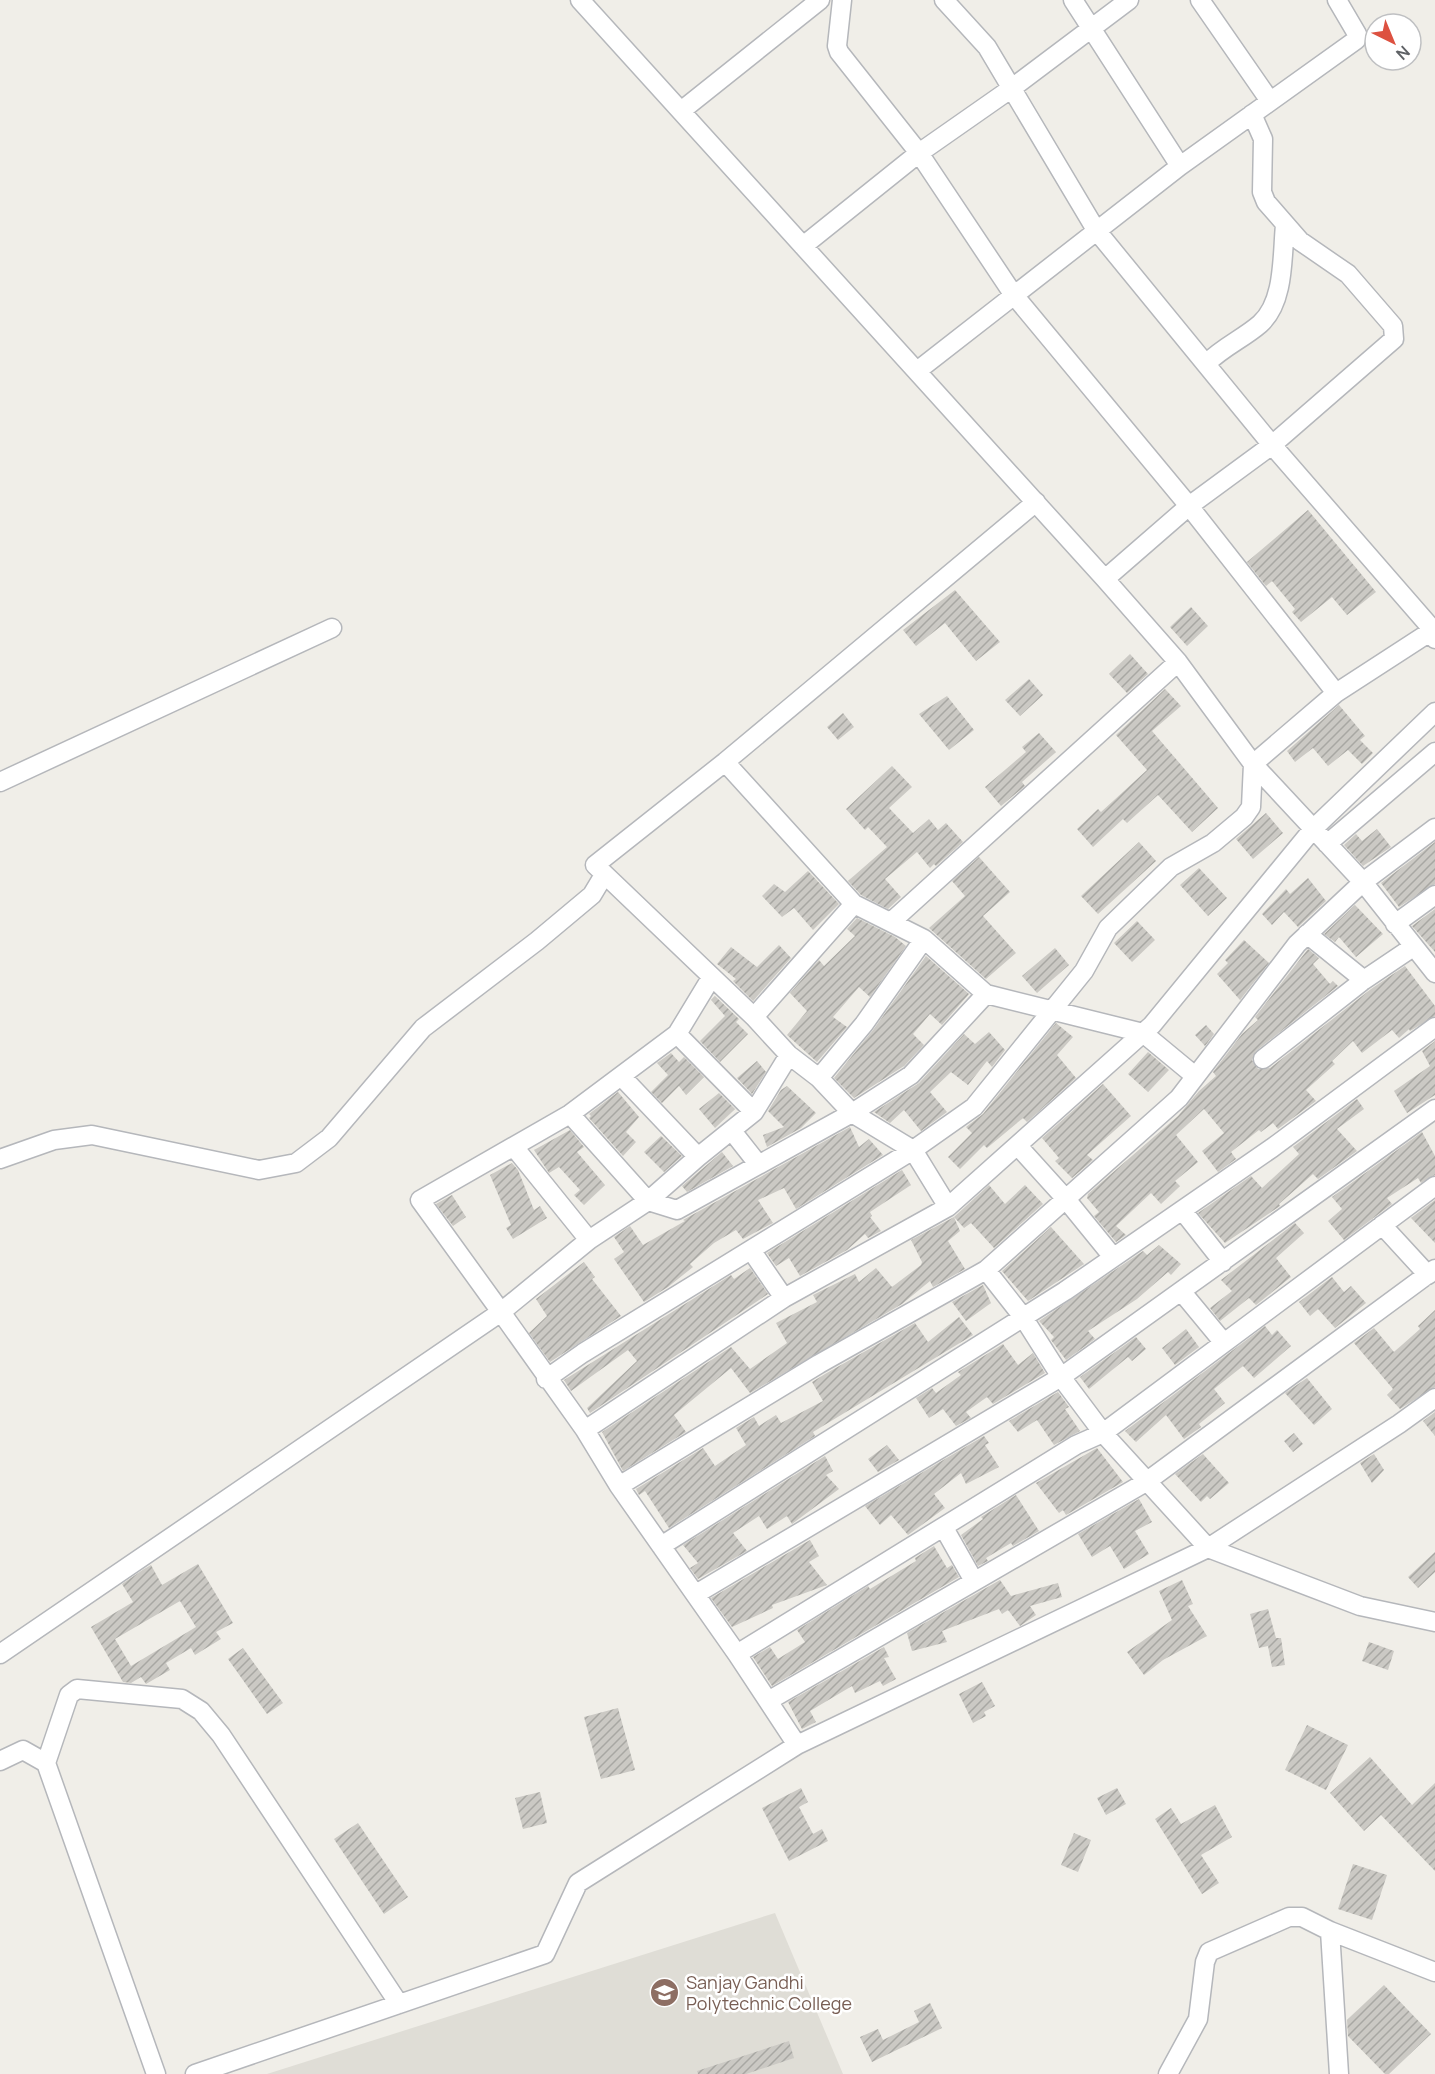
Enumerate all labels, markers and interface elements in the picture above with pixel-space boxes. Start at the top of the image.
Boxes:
north arrow [1363,12,1423,72]
text: N [1392,41,1415,65]
place label: Sanjay Gandhi Polytechnic College [686,1970,852,2015]
school or university icon: Sanjay Gandhi Polytechnic College [649,1977,681,2009]

